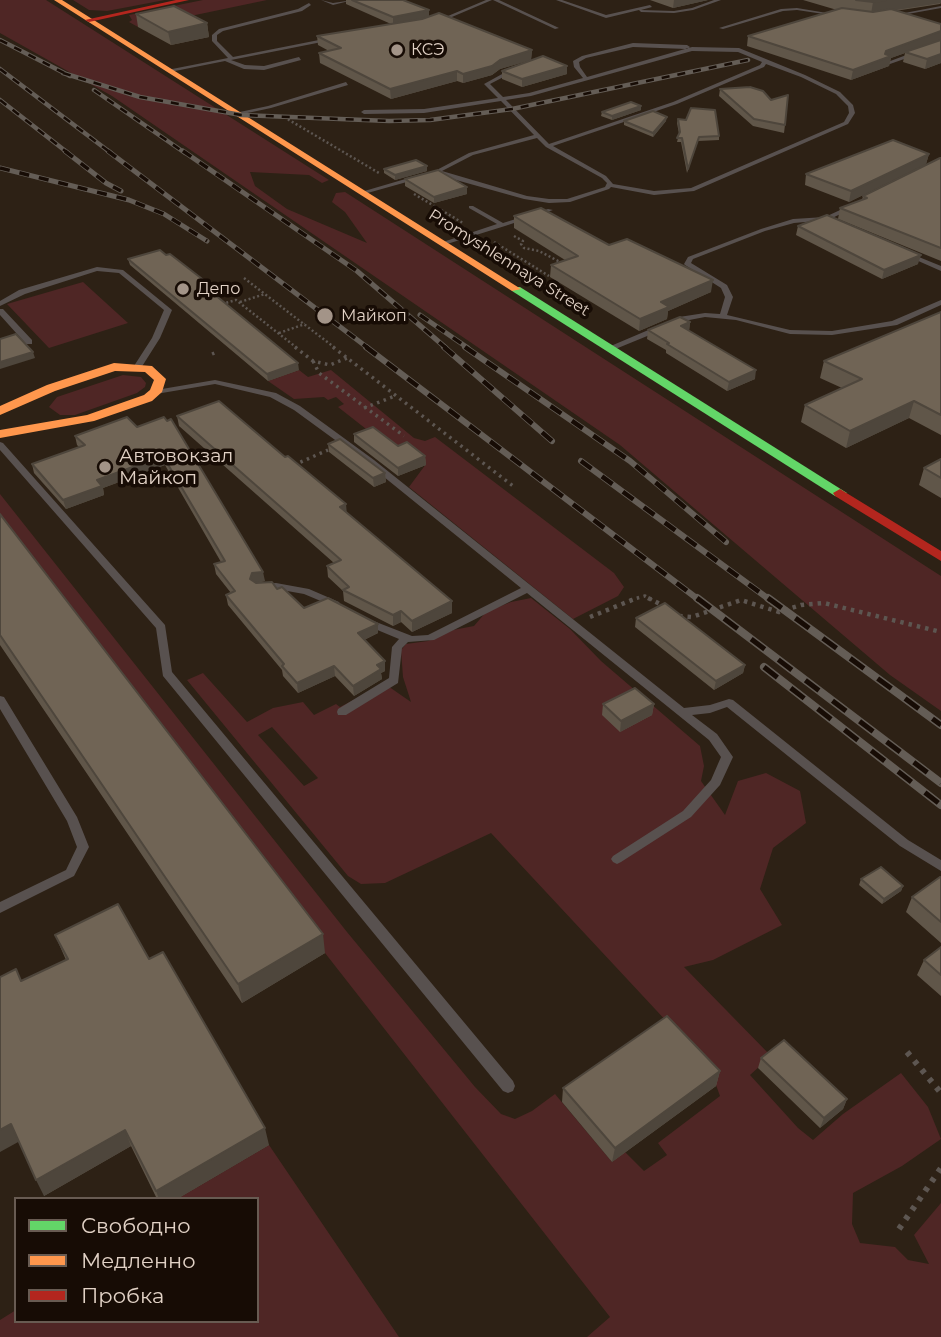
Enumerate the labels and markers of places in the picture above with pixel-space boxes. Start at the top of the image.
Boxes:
place label: КСЭ [411,40,445,60]
marker: КСЭ [389,42,405,58]
place label: Депо [197,279,240,299]
marker: Депо [175,281,191,297]
marker: Майкоп [315,306,335,326]
place label: Майкоп [341,306,407,326]
place label: Автовокзал Майкоп [119,445,233,489]
marker: Автовокзал Майкоп [97,459,113,475]

